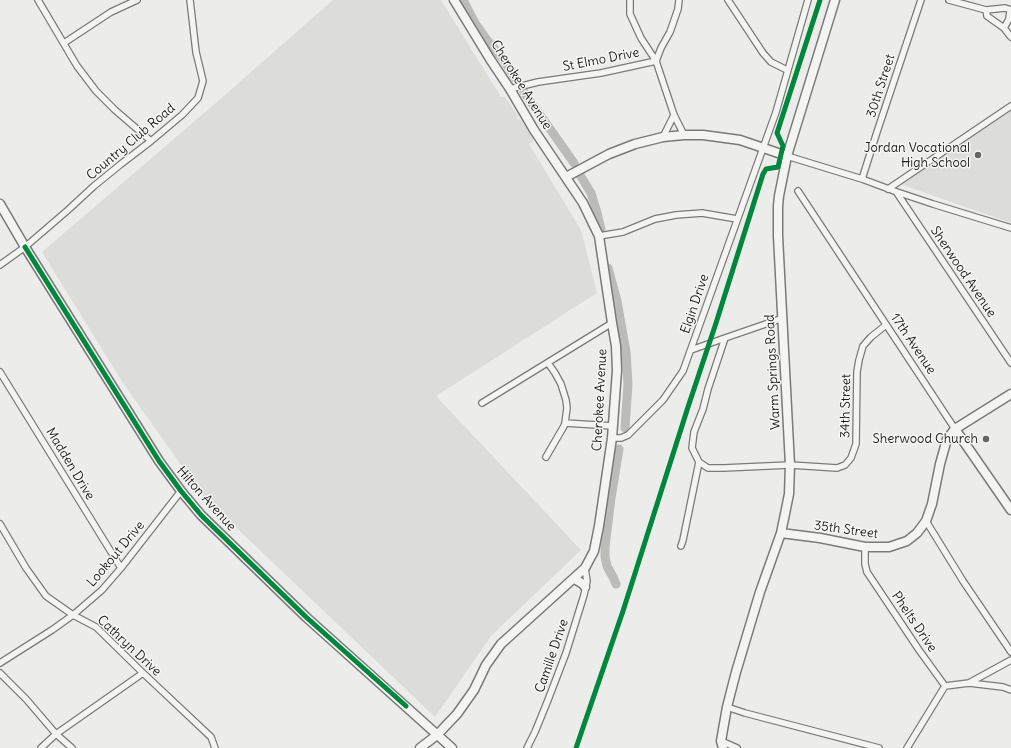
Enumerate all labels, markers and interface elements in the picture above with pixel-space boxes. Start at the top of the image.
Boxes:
street label: Cherokee Avenue [487,37,555,133]
street label: St Elmo Drive [561,45,641,75]
street label: 30th Street [863,52,899,120]
street label: Country Club Road [84,100,178,184]
place label: Jordan Vocational High School [864,140,970,171]
marker: Jordan Vocational High School [973,150,983,160]
street label: Sherwood Avenue [927,224,999,320]
street label: Elgin Drive [678,272,712,336]
street label: 17th Avenue [887,311,939,377]
street label: Warm Springs Road [762,314,784,430]
street label: Cherokee Avenue [590,348,610,452]
street label: 34th Street [838,374,854,438]
street label: Madden Drive [42,425,98,503]
place label: Sherwood Church [873,431,978,447]
marker: Sherwood Church [981,434,991,444]
street label: Hilton Avenue [173,464,239,534]
street label: Lookout Drive [84,518,148,590]
street label: 35th Street [813,518,879,542]
street label: Phelts Drive [888,589,940,655]
street label: Cathryn Drive [94,612,164,680]
street label: Camille Drive [532,617,572,695]

